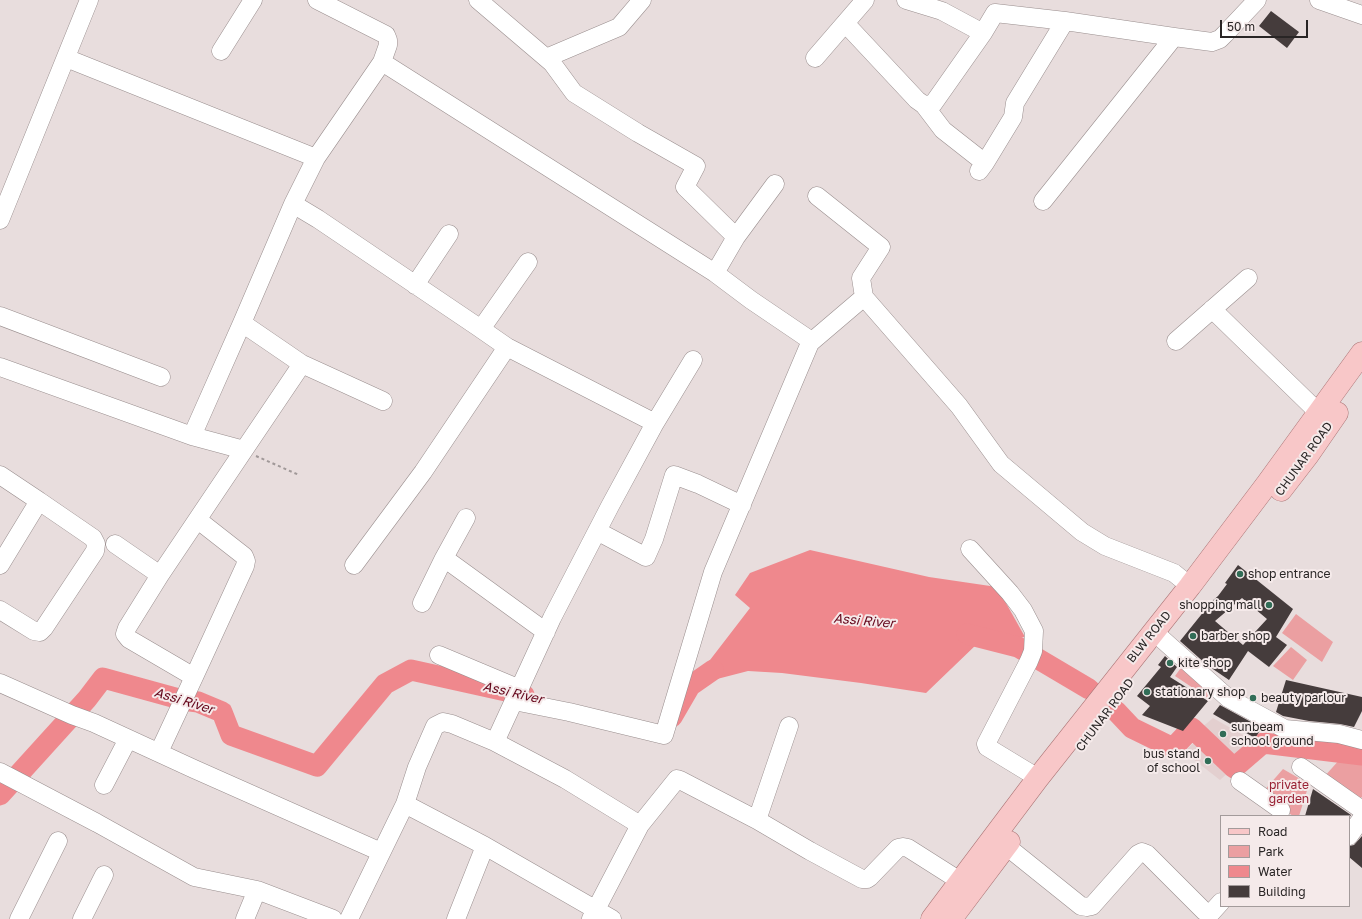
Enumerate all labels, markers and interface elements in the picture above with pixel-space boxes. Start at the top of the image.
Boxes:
scale bar [1222,12,1310,38]
text: 50 m [1227,19,1255,34]
street label: CHUNAR ROAD [1272,419,1336,499]
place label: shop entrance [1248,567,1331,581]
marker: shop entrance [1235,569,1245,579]
place label: shopping mall [1179,598,1261,612]
marker: shopping mall [1264,600,1274,610]
street label: BLW ROAD [1124,608,1174,666]
water label: Assi River [833,611,895,631]
place label: barber shop [1201,629,1270,643]
marker: barber shop [1188,631,1198,641]
place label: kite shop [1178,656,1231,670]
marker: kite shop [1165,658,1175,668]
street label: CHUNAR ROAD [1073,676,1137,754]
water label: Assi River [481,679,545,707]
water label: Assi River [152,685,216,717]
place label: stationary shop [1155,685,1245,699]
marker: stationary shop [1142,687,1152,697]
place label: beauty parlour [1261,691,1346,705]
marker: beauty parlour [1248,693,1258,703]
place label: sunbeam school ground [1231,720,1314,748]
marker: sunbeam school ground [1218,729,1228,739]
place label: bus stand of school [1143,747,1200,775]
marker: bus stand of school [1203,756,1213,766]
park label: private garden [1269,778,1309,806]
legend [1220,815,1350,907]
text: Road [1258,824,1287,839]
text: Park [1258,844,1284,859]
text: Water [1258,864,1292,879]
text: Building [1258,884,1306,899]

